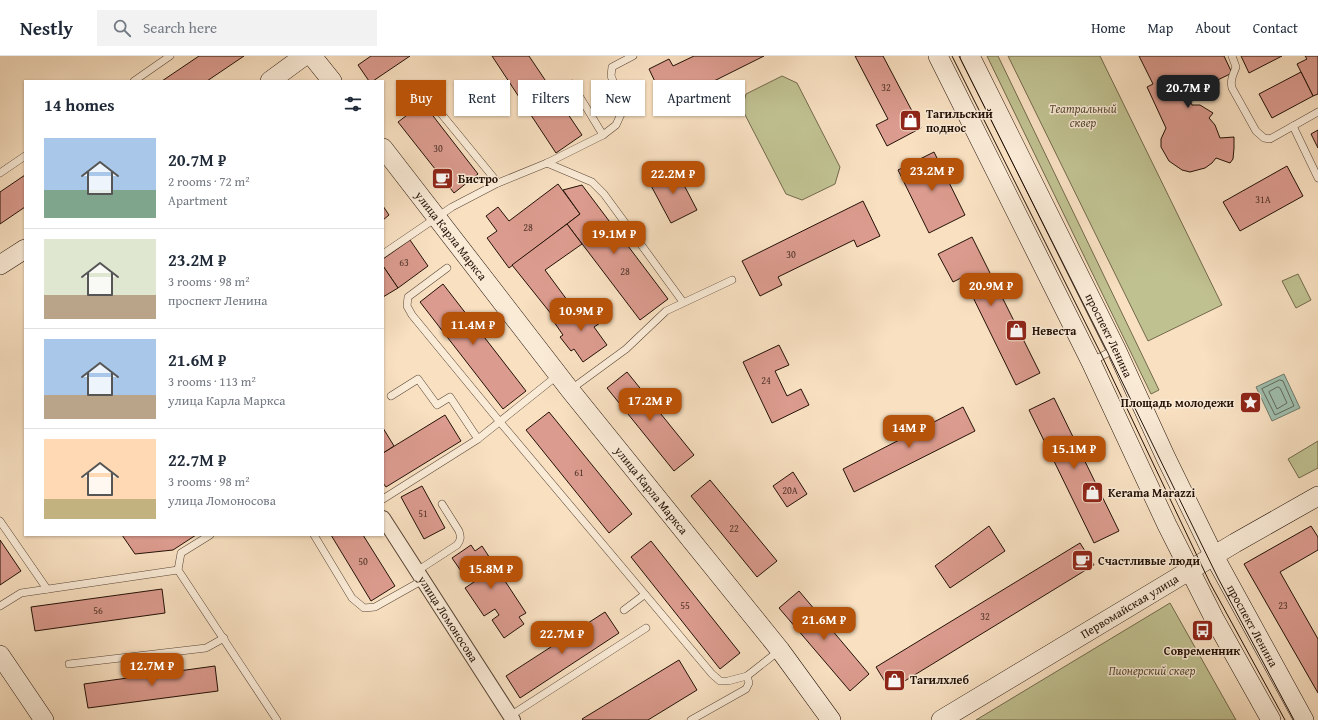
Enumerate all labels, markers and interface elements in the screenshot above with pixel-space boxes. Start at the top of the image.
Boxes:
search box [97,10,377,46]
text: Nestly [20,14,73,42]
icon: search [111,17,133,39]
text: Search here [143,17,217,38]
text: Home [1091,18,1126,38]
text: Map [1148,18,1173,38]
text: About [1195,18,1231,38]
text: Contact [1253,18,1298,38]
pin: 20.7M ₽ [1151,75,1225,109]
text: 20.7M ₽ [1166,78,1210,97]
chip: Buy [396,80,446,116]
chip: Rent [454,80,510,116]
chip: Filters [518,80,583,116]
chip: New [591,80,645,116]
chip: Apartment [653,80,745,116]
house number: 32 [881,80,891,95]
text: 14 homes [44,92,115,117]
icon: filters [342,93,364,115]
park label: Театральный сквер [1049,100,1117,131]
place label: Тагильский поднос [926,105,993,136]
shop icon: Тагильский поднос [897,108,923,134]
house number: 30 [433,141,443,156]
text: 20.7M ₽ [168,147,226,172]
icon: home [76,154,124,202]
pin: 23.2M ₽ [895,158,969,192]
pin: 22.2M ₽ [636,161,710,195]
text: 23.2M ₽ [910,161,954,180]
text: 22.2M ₽ [651,164,695,183]
cafe icon: Бистро [429,166,455,192]
place label: Бистро [458,170,499,187]
text: 2 rooms · 72 m² [168,172,250,191]
street label: улица Карла Маркса [411,187,491,284]
text: Apartment [168,191,228,210]
house number: 31А [1255,192,1271,207]
house number: 28 [523,220,533,235]
pin: 19.1M ₽ [577,221,651,255]
text: 19.1M ₽ [592,224,636,243]
text: 23.2M ₽ [168,247,226,272]
house number: 30 [786,247,796,262]
icon: home [76,255,124,303]
house number: 63 [399,255,409,270]
house number: 28 [620,264,630,279]
text: 3 rooms · 98 m² [168,272,250,291]
pin: 20.9M ₽ [954,273,1028,307]
text: 20.9M ₽ [969,276,1013,295]
street label: проспект Ленина [1081,290,1137,380]
text: проспект Ленина [168,291,267,310]
pin: 10.9M ₽ [544,298,618,332]
text: 10.9M ₽ [559,301,603,320]
pin: 11.4M ₽ [436,312,510,346]
text: 11.4M ₽ [451,315,495,334]
shop icon: Невеста [1003,318,1029,344]
place label: Невеста [1032,322,1077,339]
text: 21.6M ₽ [168,347,226,372]
icon: home [76,355,124,403]
text: 3 rooms · 113 m² [168,372,256,391]
house number: 24 [761,373,771,388]
pin: 17.2M ₽ [613,388,687,422]
place icon: Площадь молодежи [1237,390,1263,416]
text: улица Карла Маркса [168,391,286,410]
text: 17.2M ₽ [628,391,672,410]
place label: Площадь молодежи [1121,394,1234,411]
pin: 14M ₽ [881,415,937,449]
text: 14M ₽ [892,418,926,437]
pin: 15.1M ₽ [1037,436,1111,470]
text: 15.1M ₽ [1052,439,1096,458]
street label: улица Карла Маркса [610,442,692,538]
text: 22.7M ₽ [168,447,226,472]
icon: home [76,455,124,503]
house number: 61 [574,465,584,480]
text: 3 rooms · 98 m² [168,472,250,491]
shop icon: Kerama Marazzi [1080,480,1106,506]
house number: 20А [782,483,798,498]
place label: Kerama Marazzi [1108,484,1196,501]
text: улица Ломоносова [168,491,276,510]
house number: 51 [418,506,428,521]
house number: 22 [729,521,739,536]
cafe icon: Счастливые люди [1070,548,1096,574]
place label: Счастливые люди [1098,552,1201,569]
house number: 50 [358,554,368,569]
pin: 15.8M ₽ [454,556,528,590]
text: 15.8M ₽ [469,559,513,578]
street label: Первомайская улица [1077,570,1182,642]
street label: улица Ломоносова [414,571,483,665]
street label: проспект Ленина [1223,581,1282,670]
house number: 55 [680,598,690,613]
house number: 23 [1278,598,1288,613]
house number: 56 [93,603,103,618]
pin: 21.6M ₽ [787,607,861,641]
house number: 32 [980,609,990,624]
text: 21.6M ₽ [802,610,846,629]
bus stop icon: Современник [1189,617,1215,643]
pin: 22.7M ₽ [525,621,599,655]
text: 22.7M ₽ [540,624,584,643]
place label: Современник [1164,642,1240,659]
pin: 12.7M ₽ [115,653,189,687]
text: 12.7M ₽ [130,656,174,675]
park label: Пионерский сквер [1109,662,1196,679]
shop icon: Тагилхлеб [881,667,907,693]
place label: Тагилхлеб [910,671,969,688]

